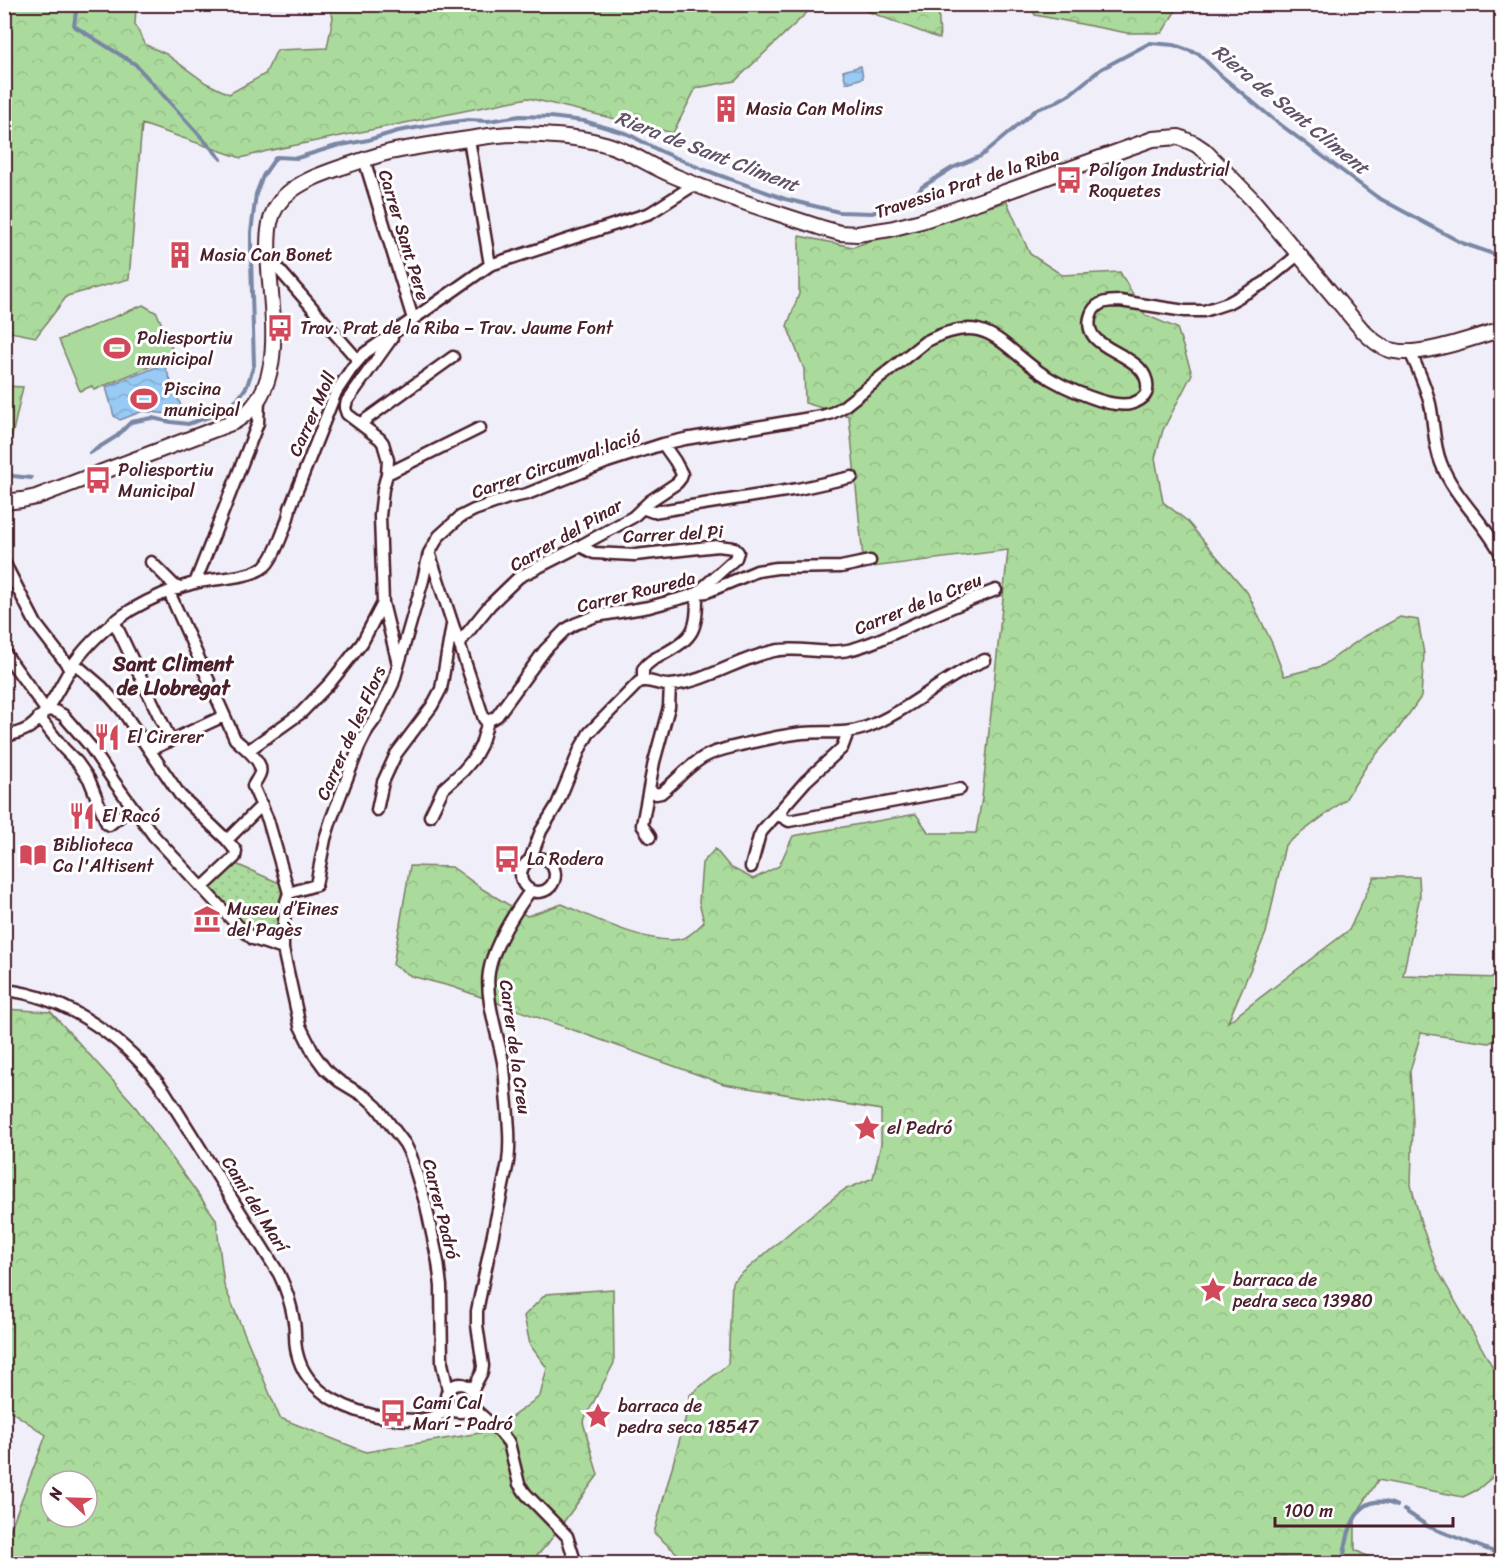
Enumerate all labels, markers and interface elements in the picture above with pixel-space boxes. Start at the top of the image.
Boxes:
water label: Riera de Sant Climent [1204,35,1379,185]
place label: Masia Can Molins [746,93,884,125]
building icon: Masia Can Molins [711,94,741,124]
water label: Riera de Sant Climent [610,100,806,203]
street label: Travessia Prat de la Riba [871,138,1063,228]
place label: Polígon Industrial Roquetes [1089,154,1230,207]
bus stop icon: Polígon Industrial Roquetes [1054,165,1084,195]
street label: Carrer Sant Pere [369,166,439,304]
place label: Masia Can Bonet [200,239,332,271]
building icon: Masia Can Bonet [165,240,195,270]
place label: Trav. Prat de la Riba – Trav. Jaume Font [300,312,614,344]
bus stop icon: Trav. Prat de la Riba – Trav. Jaume Font [265,313,295,343]
place label: Poliesportiu municipal [137,322,233,375]
sports icon: Poliesportiu municipal [102,333,132,363]
street label: Carrer Moll [279,366,345,462]
place label: Piscina municipal [164,373,241,426]
sports icon: Piscina municipal [129,384,159,414]
street label: Carrer Circumval·lació [467,420,646,508]
place label: Poliesportiu Municipal [118,454,214,507]
bus stop icon: Poliesportiu Municipal [83,465,113,495]
street label: Carrer del Pinar [503,489,630,580]
street label: Carrer del Pi [622,515,725,553]
street label: Carrer Roureda [573,562,699,622]
street label: Carrer de la Creu [849,564,987,644]
district label: Sant Climent de Llobregat [112,645,235,707]
street label: Carrer de les Flors [307,660,395,805]
place label: El Cirerer [127,721,205,753]
restaurant icon: El Cirerer [92,722,122,752]
place label: El Racó [102,800,161,832]
restaurant icon: El Racó [67,801,97,831]
place label: Biblioteca Ca l'Altisent [53,829,154,882]
library icon: Biblioteca Ca l'Altisent [18,840,48,870]
place label: La Rodera [527,843,604,875]
bus stop icon: La Rodera [492,844,522,874]
place label: Museu d’Eines del Pagès [227,893,339,946]
museum icon: Museu d’Eines del Pagès [192,904,222,934]
street label: Carrer de la Creu [490,978,540,1117]
place label: el Pedró [887,1112,953,1144]
place icon: el Pedró [852,1113,882,1143]
street label: Camí del Marí [213,1150,298,1260]
street label: Carrer Padró [413,1155,469,1263]
place label: barraca de pedra seca 13980 [1232,1264,1373,1317]
place icon: barraca de pedra seca 13980 [1198,1275,1228,1305]
place label: Camí Cal Marí - Padró [413,1387,514,1440]
place label: barraca de pedra seca 18547 [617,1390,760,1443]
bus stop icon: Camí Cal Marí - Padró [378,1398,408,1428]
place icon: barraca de pedra seca 18547 [583,1401,613,1431]
north arrow [39,1469,99,1529]
text: N [40,1482,71,1505]
scale bar [1275,1490,1454,1528]
text: 100 m [1284,1495,1333,1527]

